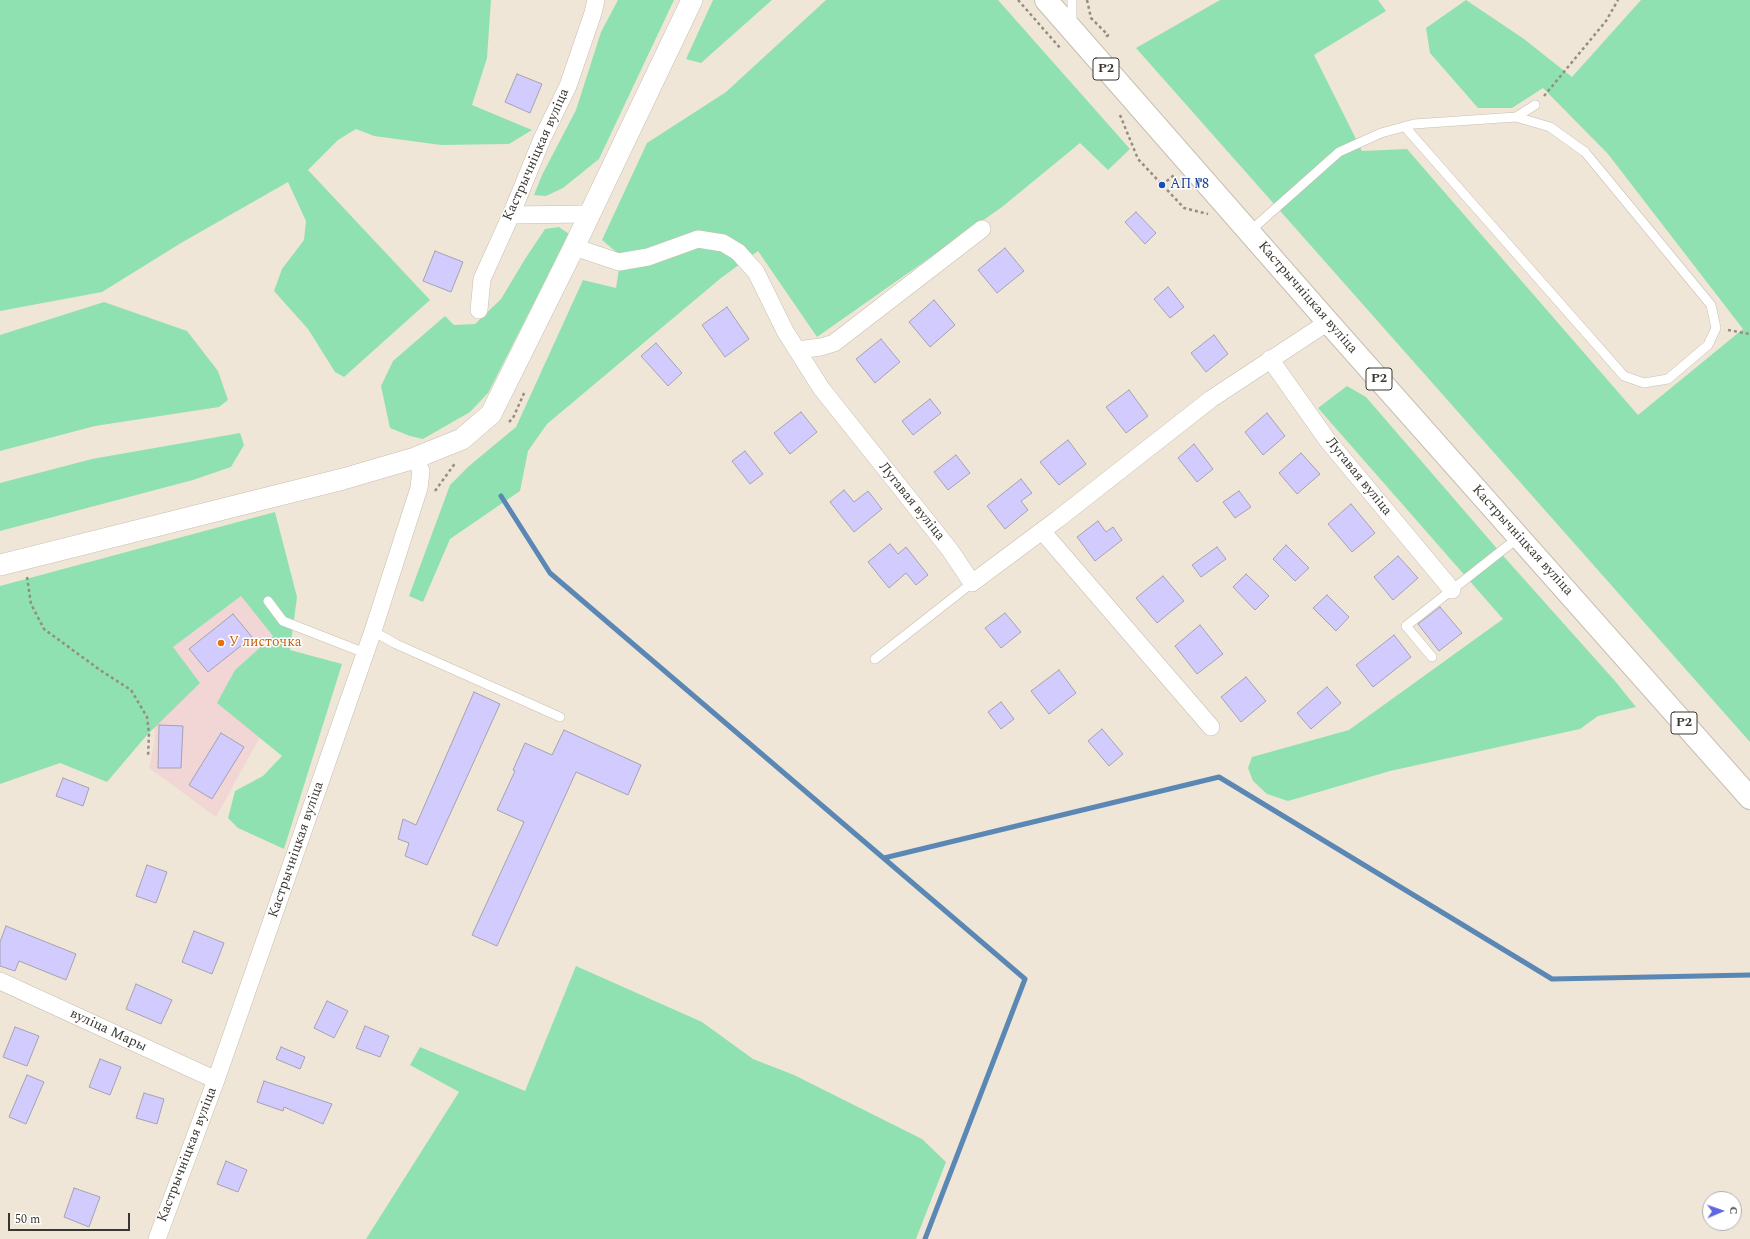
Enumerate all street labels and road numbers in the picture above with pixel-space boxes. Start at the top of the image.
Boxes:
road number: Р2 [1093,58,1119,80]
street label: Кастрычніцкая вуліца [500,86,574,224]
street label: Кастрычніцкая вуліца [1254,238,1360,358]
road number: Р2 [1366,368,1392,390]
street label: Лугавая вуліца [1321,434,1395,520]
street label: Лугавая вуліца [874,459,948,545]
street label: Кастрычніцкая вуліца [1468,482,1576,600]
road number: Р2 [1671,712,1697,734]
street label: Кастрычніцкая вуліца [266,780,328,920]
street label: вуліца Мары [67,1006,149,1056]
street label: Кастрычніцкая вуліца [154,1085,222,1225]

